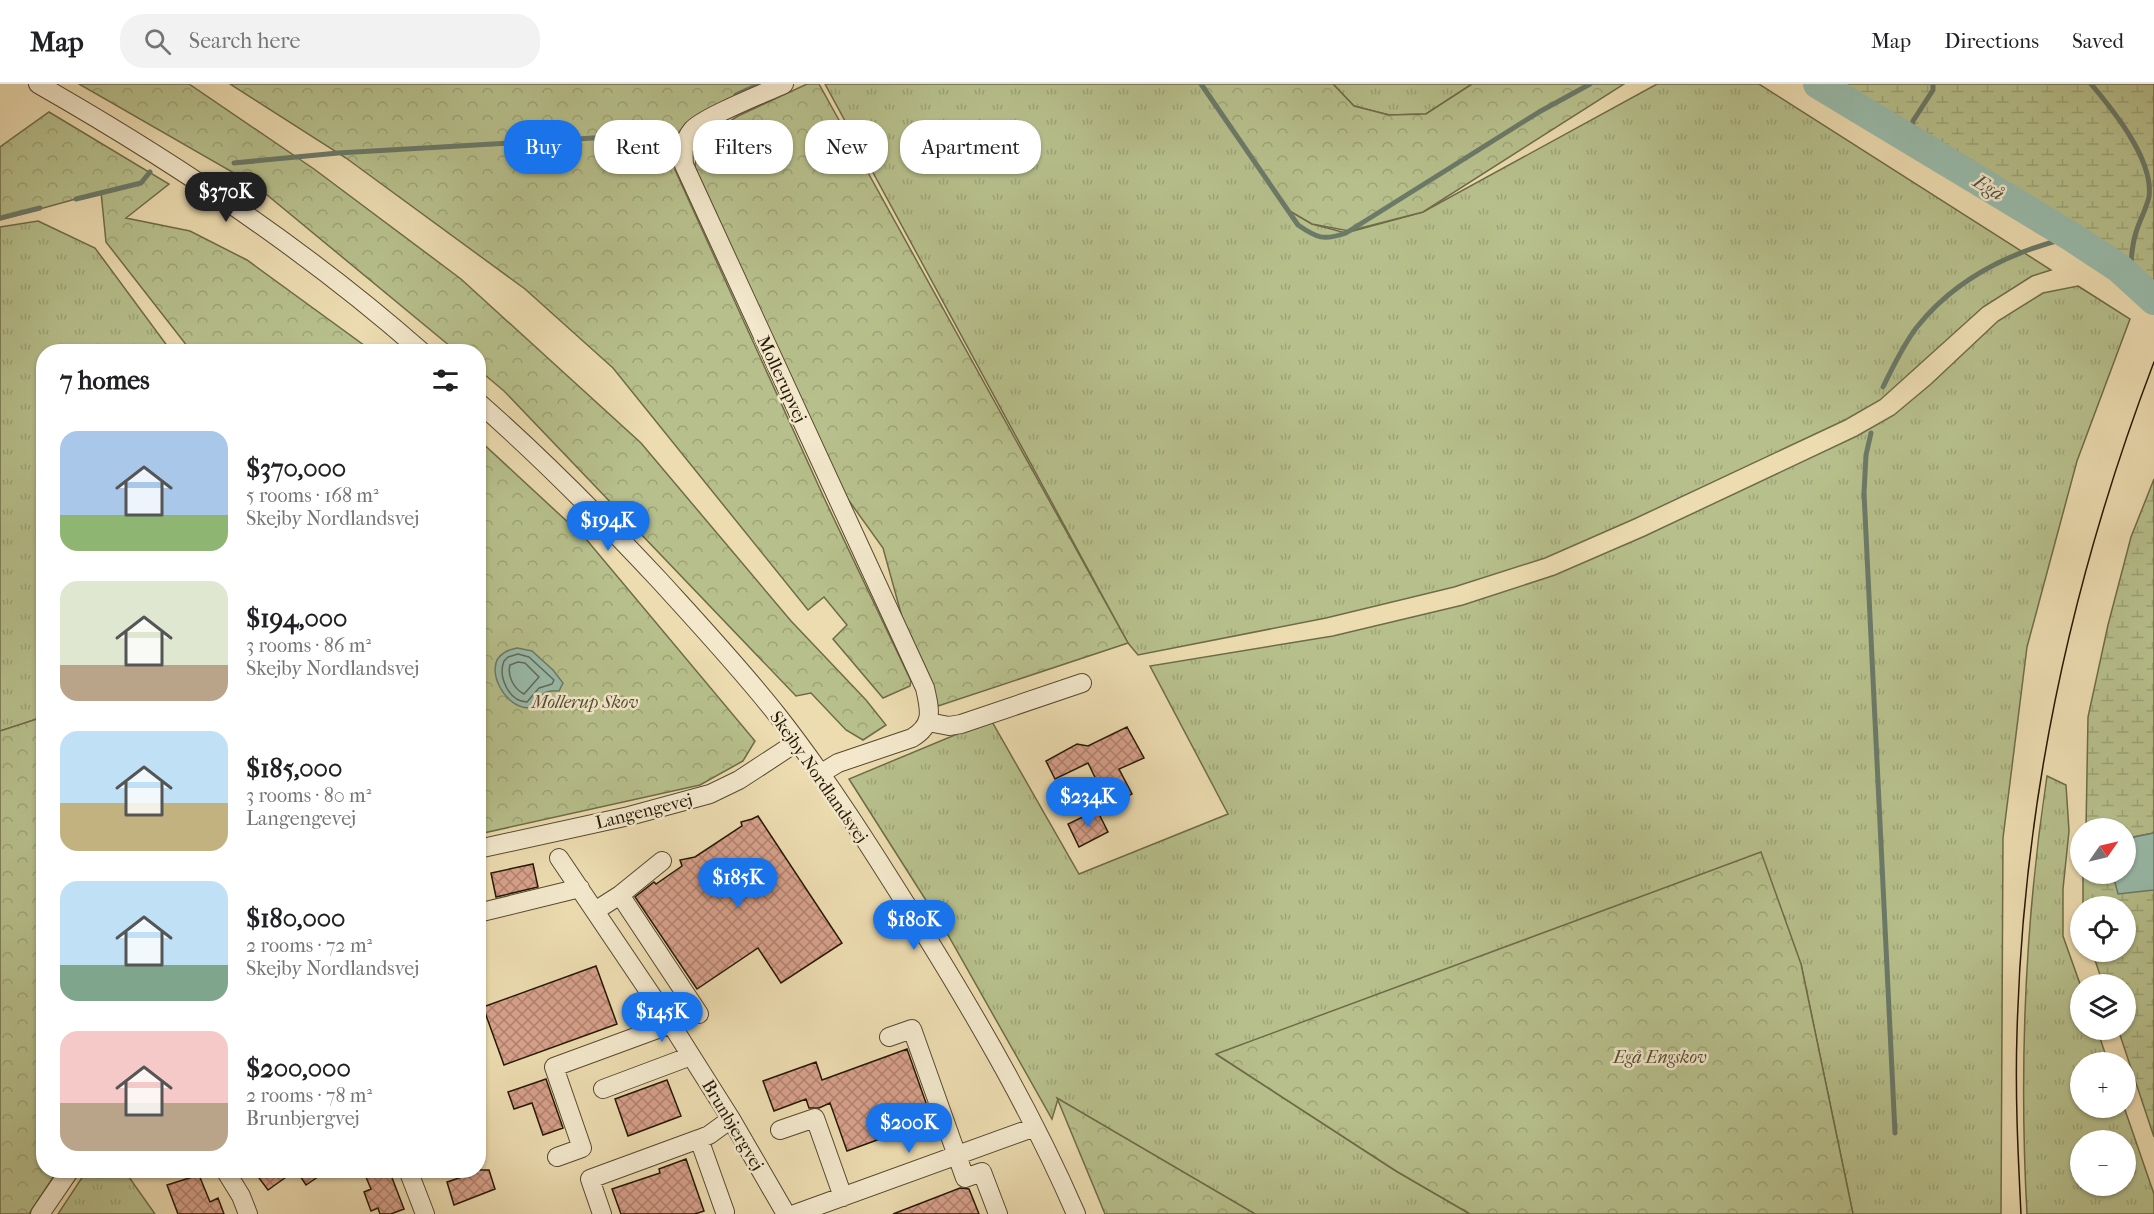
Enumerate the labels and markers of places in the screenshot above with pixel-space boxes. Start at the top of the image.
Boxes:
pin: $370K [184,172,268,223]
pin: $194K [566,501,650,552]
pin: $234K [1046,777,1130,828]
pin: $185K [696,858,780,909]
pin: $180K [872,900,956,951]
pin: $145K [620,992,704,1043]
pin: $200K [867,1103,951,1154]

